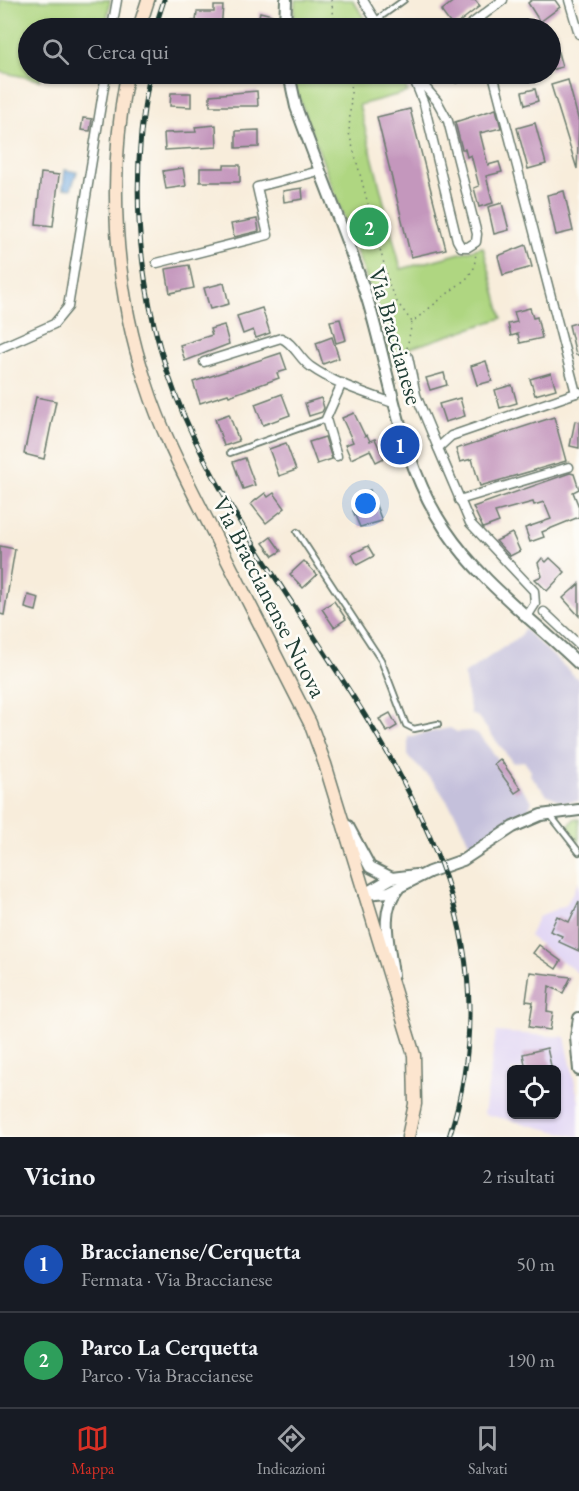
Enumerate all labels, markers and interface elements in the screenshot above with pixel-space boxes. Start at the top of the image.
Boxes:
search box [18,18,561,84]
icon: search [39,35,72,68]
text: Cerca qui [87,37,169,66]
pin: 2 [350,204,388,250]
street label: Via Braccianese [362,264,430,408]
pin: 1 [380,422,420,468]
your location [351,489,380,518]
street label: Via Braccianense Nuova [206,491,334,703]
map controls [507,1065,561,1119]
button: locate [507,1065,561,1119]
text: Vicino [24,1159,95,1193]
text: 2 risultati [483,1163,555,1189]
text: Braccianense/Cerquetta [81,1237,301,1266]
text: 1 [38,1251,49,1277]
text: 50 m [516,1251,555,1277]
text: Fermata · Via Braccianese [81,1266,273,1292]
text: Parco La Cerquetta [81,1333,258,1362]
text: 2 [38,1347,49,1373]
text: 190 m [507,1347,555,1373]
text: Parco · Via Braccianese [81,1362,253,1388]
tab: Mappa [71,1422,114,1479]
tab: Indicazioni [257,1422,325,1479]
tab: Salvati [468,1422,508,1479]

